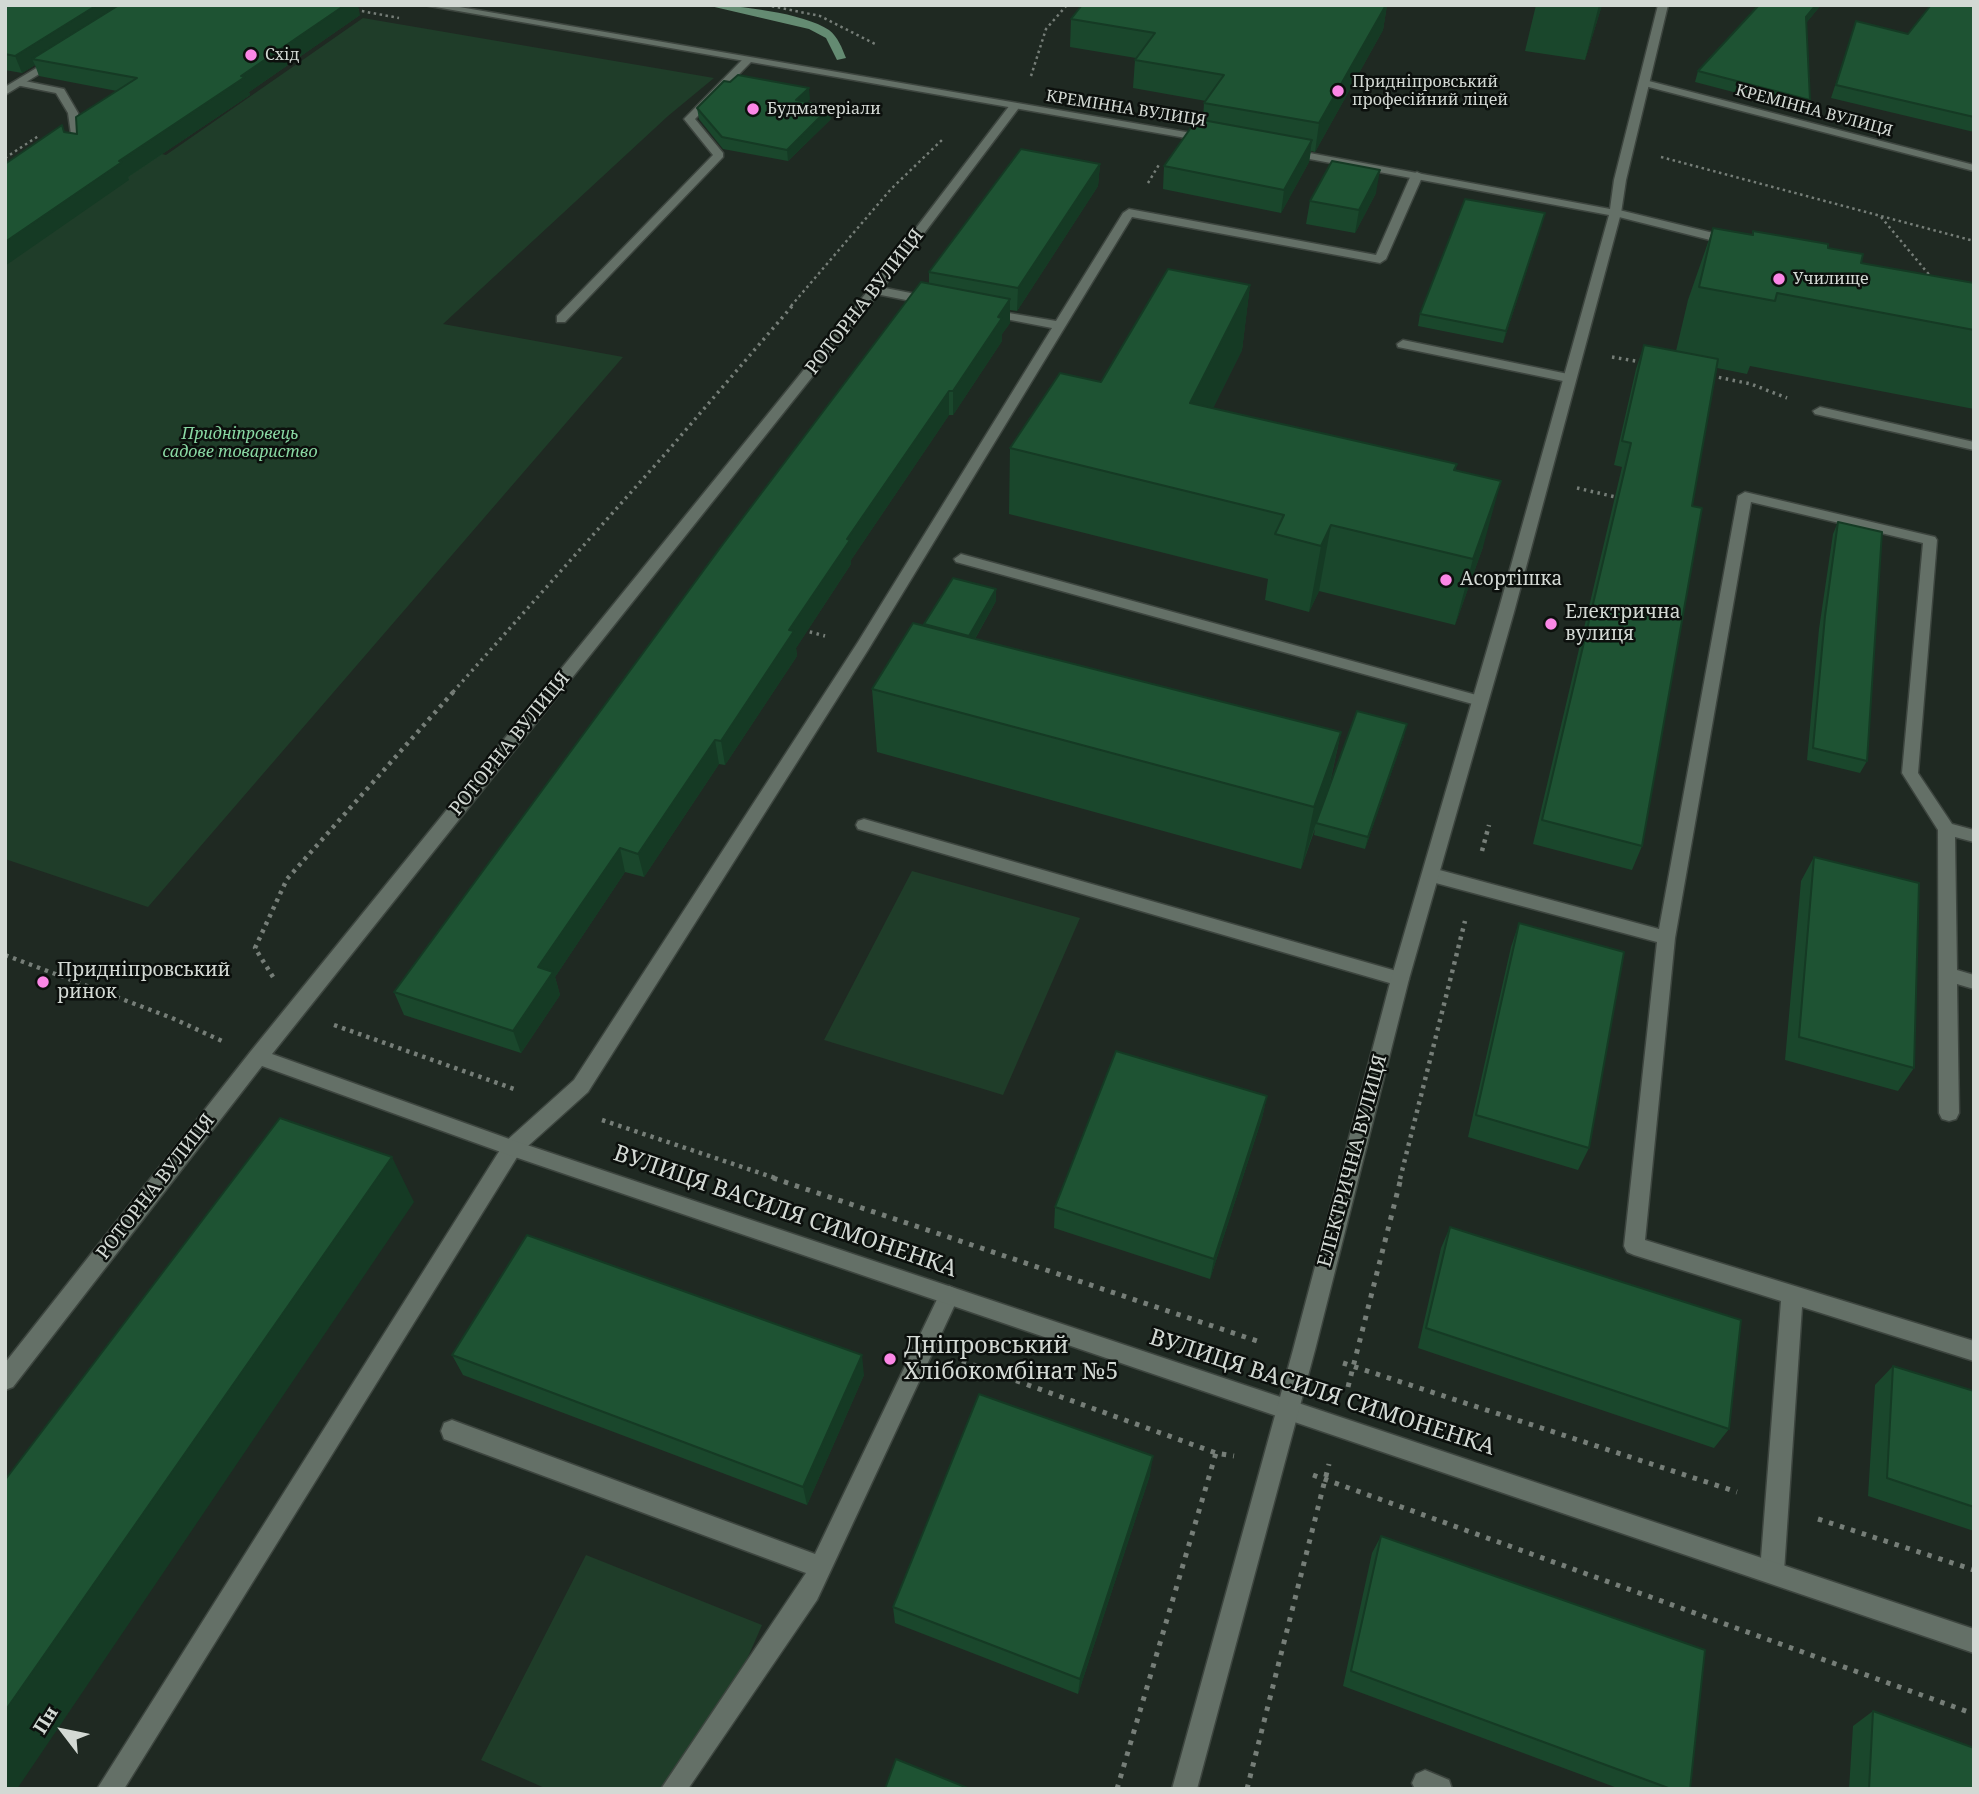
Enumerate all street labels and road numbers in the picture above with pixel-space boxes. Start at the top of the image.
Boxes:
street label: КРЕМІННА ВУЛИЦЯ [1733,81,1895,141]
street label: КРЕМІННА ВУЛИЦЯ [1045,87,1207,131]
street label: РОТОРНА ВУЛИЦЯ [801,225,929,379]
street label: РОТОРНА ВУЛИЦЯ [445,668,575,820]
street label: ЕЛЕКТРИЧНА ВУЛИЦЯ [1314,1052,1392,1270]
street label: РОТОРНА ВУЛИЦЯ [92,1110,220,1264]
street label: ВУЛИЦЯ ВАСИЛЯ СИМОНЕНКА [610,1140,960,1284]
street label: ВУЛИЦЯ ВАСИЛЯ СИМОНЕНКА [1146,1324,1498,1462]

